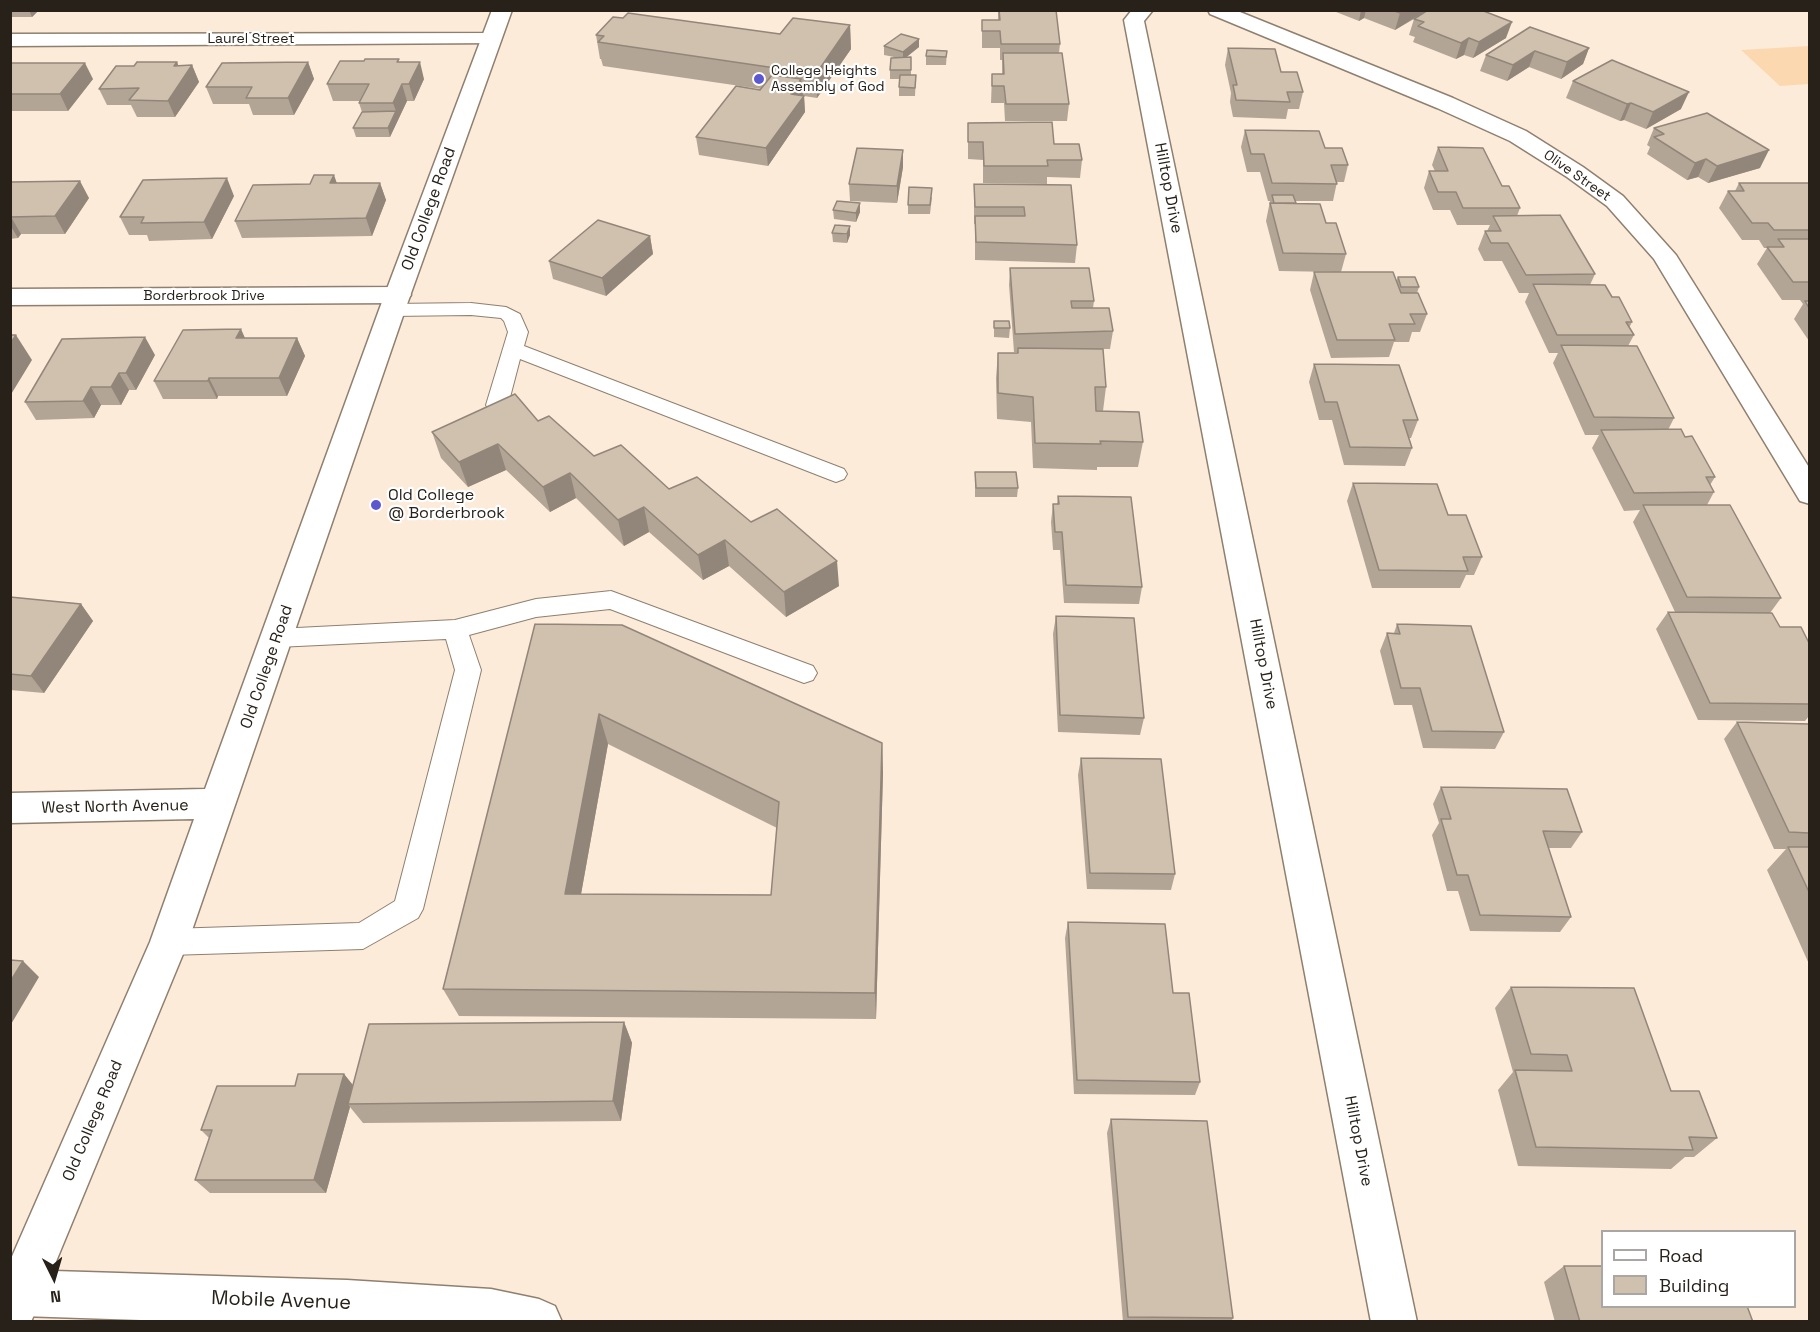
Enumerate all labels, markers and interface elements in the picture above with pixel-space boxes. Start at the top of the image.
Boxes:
street label: Laurel Street [207,31,295,47]
place label: College Heights Assembly of God [771,63,885,96]
marker: College Heights Assembly of God [752,72,766,86]
street label: Hilltop Drive [1150,141,1186,235]
street label: Old College Road [398,145,460,273]
street label: Olive Street [1540,147,1614,205]
street label: Borderbrook Drive [143,288,265,304]
place label: Old College @ Borderbrook [388,486,505,524]
marker: Old College @ Borderbrook [369,498,383,512]
street label: Old College Road [237,603,297,731]
street label: Hilltop Drive [1245,617,1281,711]
street label: West North Avenue [41,796,189,818]
street label: Old College Road [59,1058,127,1184]
street label: Hilltop Drive [1340,1094,1376,1188]
legend [1601,1230,1796,1308]
text: Road [1659,1244,1703,1267]
north arrow [24,1248,84,1308]
text: Building [1659,1274,1729,1297]
text: N [49,1286,62,1307]
street label: Mobile Avenue [211,1287,351,1315]

